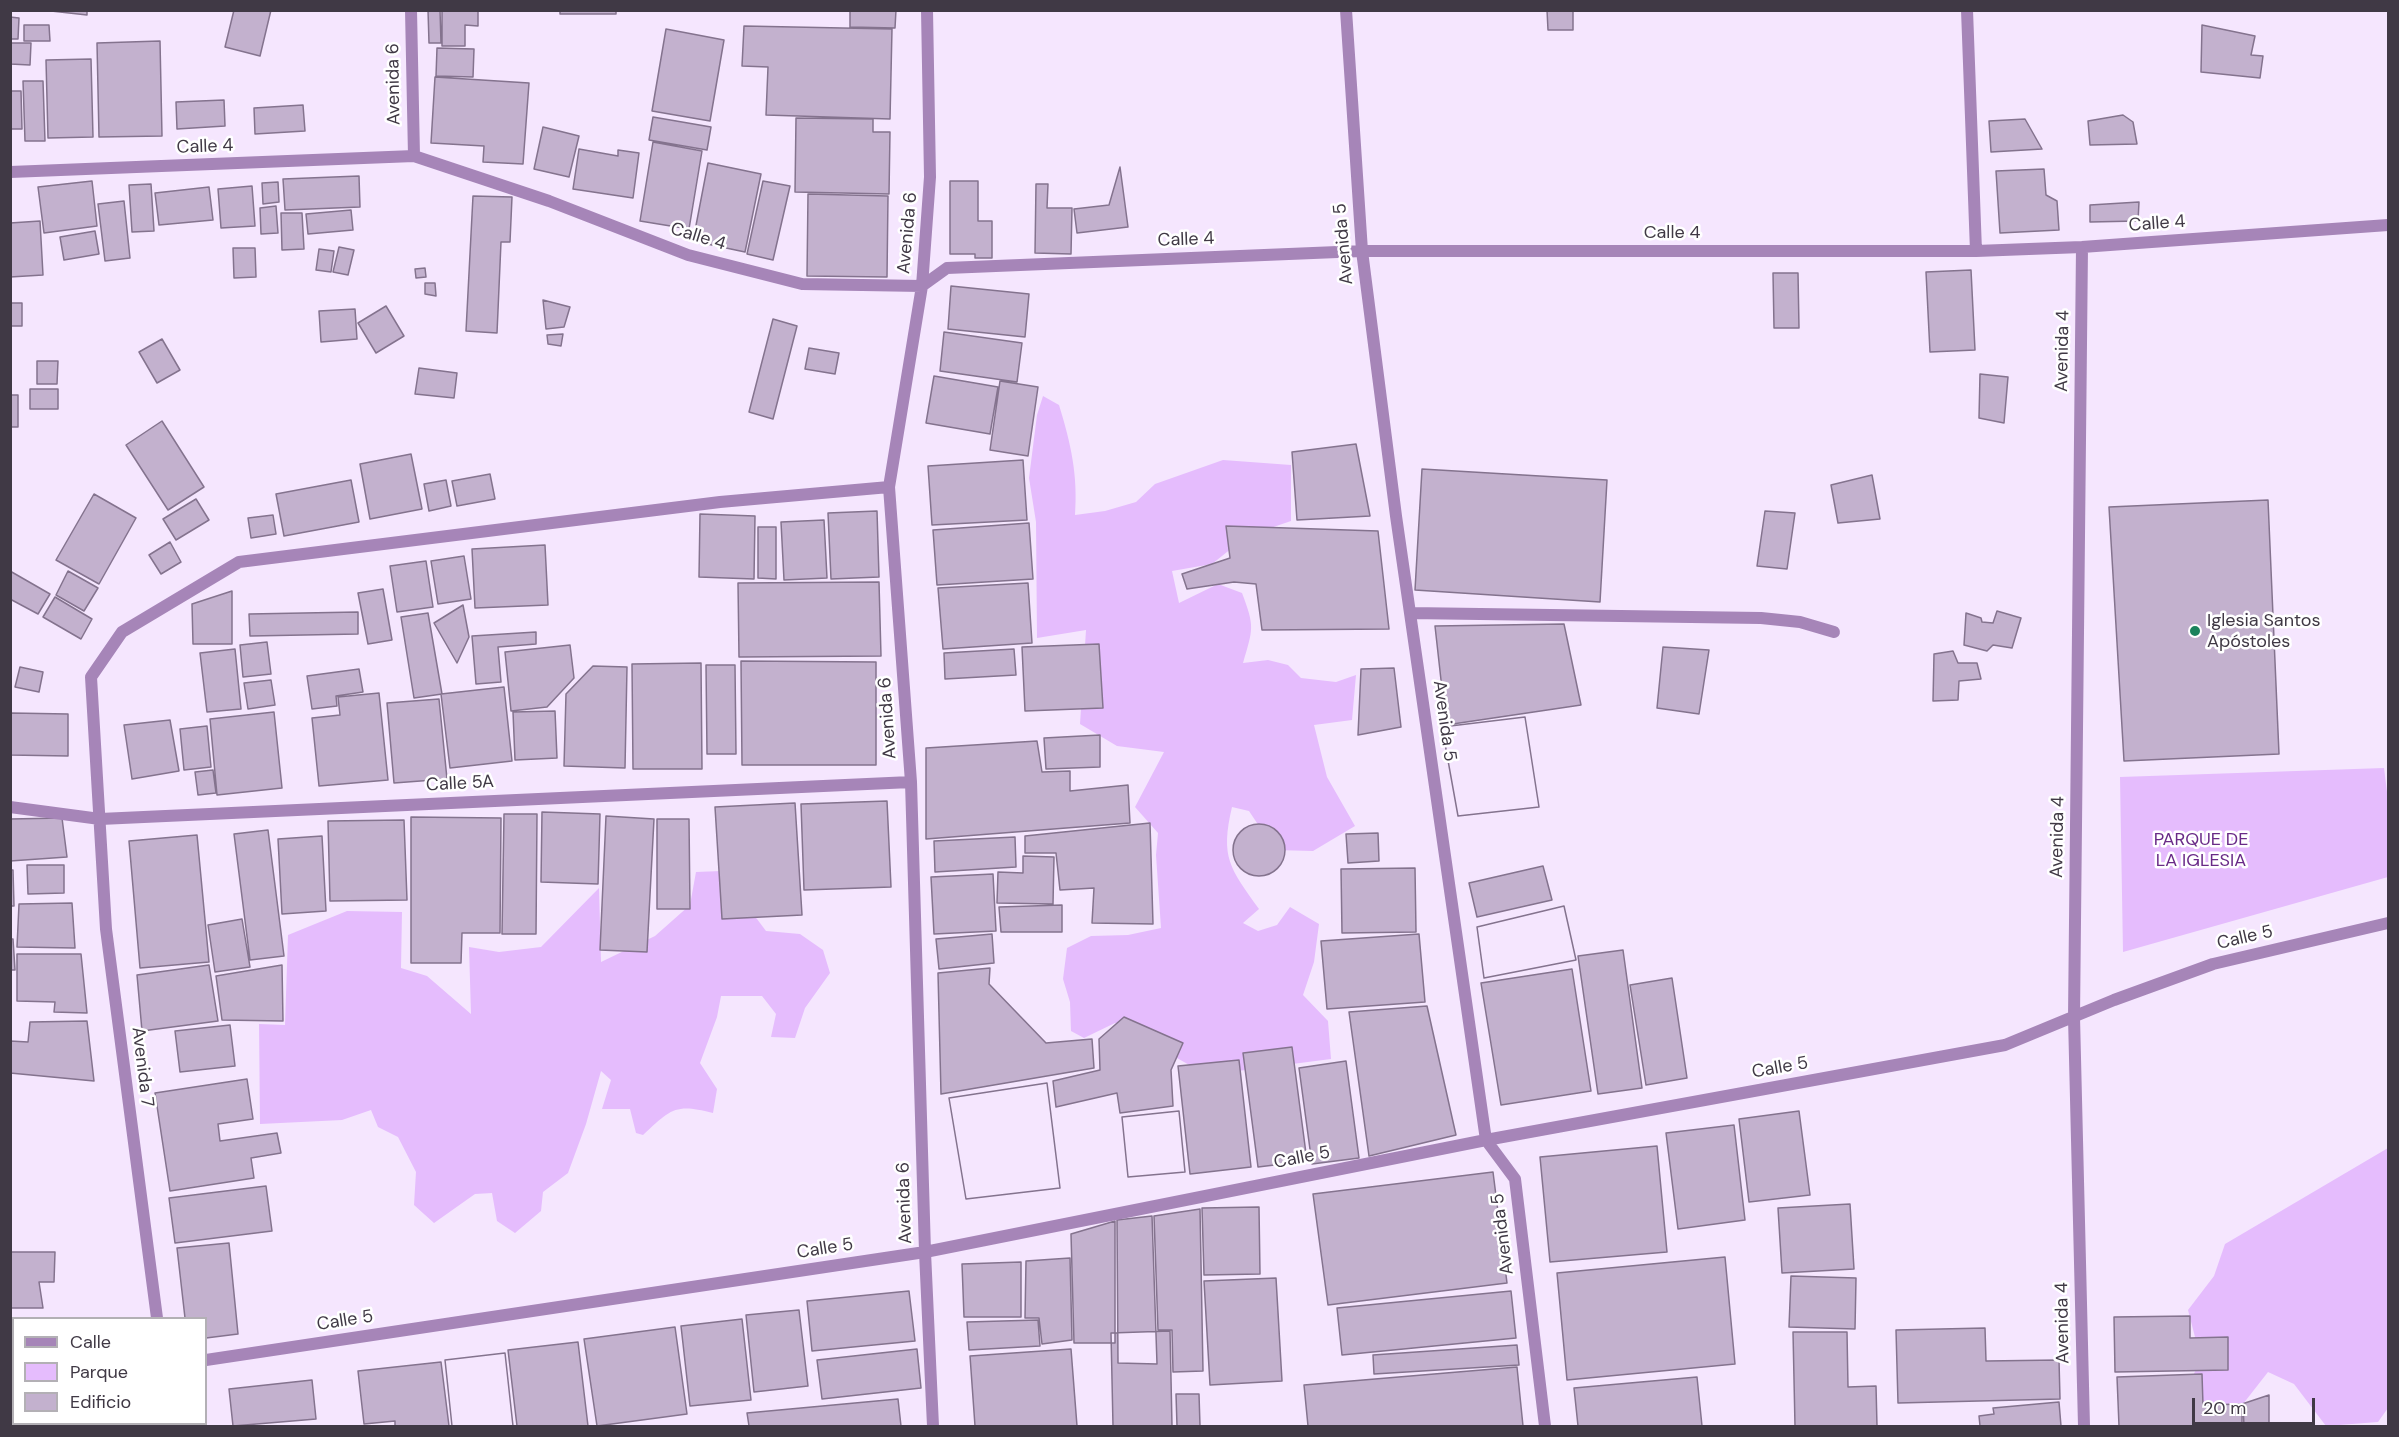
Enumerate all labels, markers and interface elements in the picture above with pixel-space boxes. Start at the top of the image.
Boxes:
street label: Avenida 6 [382,43,406,125]
street label: Calle 4 [176,135,234,159]
street label: Avenida 6 [894,191,922,275]
street label: Avenida 5 [1330,202,1358,286]
street label: Calle 4 [2128,211,2186,237]
street label: Calle 4 [668,218,728,256]
street label: Calle 4 [1644,222,1700,244]
street label: Calle 4 [1157,228,1215,252]
street label: Avenida 4 [2051,310,2075,392]
place label: Iglesia Santos Apóstoles [2207,610,2321,652]
marker: Iglesia Santos Apóstoles [2188,624,2202,638]
street label: Avenida 6 [874,676,902,760]
street label: Avenida 5 [1428,679,1460,763]
street label: Calle 5A [426,771,494,797]
street label: Avenida 4 [2046,796,2070,878]
park label: PARQUE DE LA IGLESIA [2154,829,2248,872]
street label: Calle 5 [2215,921,2275,955]
street label: Avenida 7 [126,1026,158,1108]
street label: Calle 5 [1750,1052,1810,1084]
street label: Calle 5 [1272,1142,1332,1174]
street label: Avenida 6 [893,1162,917,1244]
street label: Avenida 5 [1487,1192,1519,1276]
street label: Calle 5 [795,1234,855,1264]
street label: Avenida 4 [2051,1282,2075,1364]
street label: Calle 5 [315,1306,375,1336]
legend [12,1317,207,1425]
text: Calle [70,1330,111,1354]
text: Parque [70,1360,128,1384]
scale bar [2195,1386,2318,1424]
text: Edificio [70,1390,131,1414]
text: 20 m [2203,1396,2246,1420]

